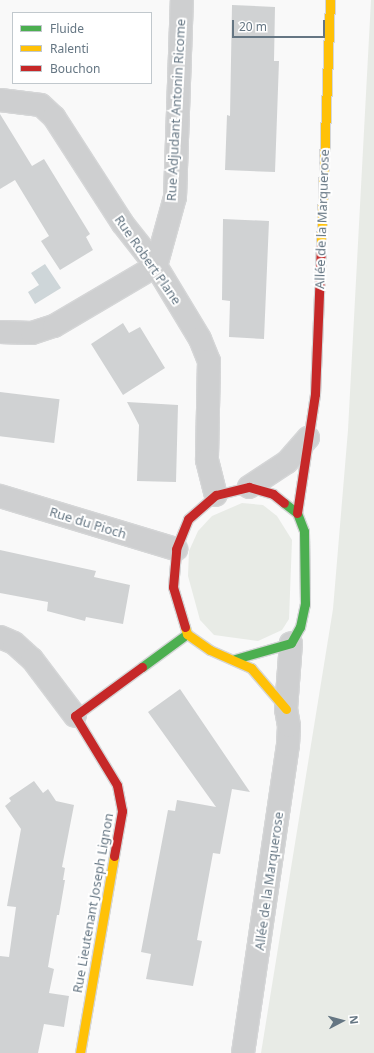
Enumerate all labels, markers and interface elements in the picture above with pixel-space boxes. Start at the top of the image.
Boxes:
legend [12,12,152,84]
scale bar [234,12,327,38]
street label: Rue Adjudant Antonin Ricome [163,18,189,202]
text: 20 m [239,18,267,35]
text: Fluide [50,20,84,37]
text: Ralenti [50,40,89,57]
text: Bouchon [50,60,100,77]
street label: Allée de la Marquerose [312,149,332,289]
street label: Rue Robert Plane [111,212,185,308]
street label: Rue du Pioch [48,504,128,542]
street label: Allée de la Marquerose [252,811,286,951]
street label: Rue Lieutenant Joseph Lignon [69,812,117,994]
north arrow [322,1001,362,1041]
text: N [347,1014,362,1025]

